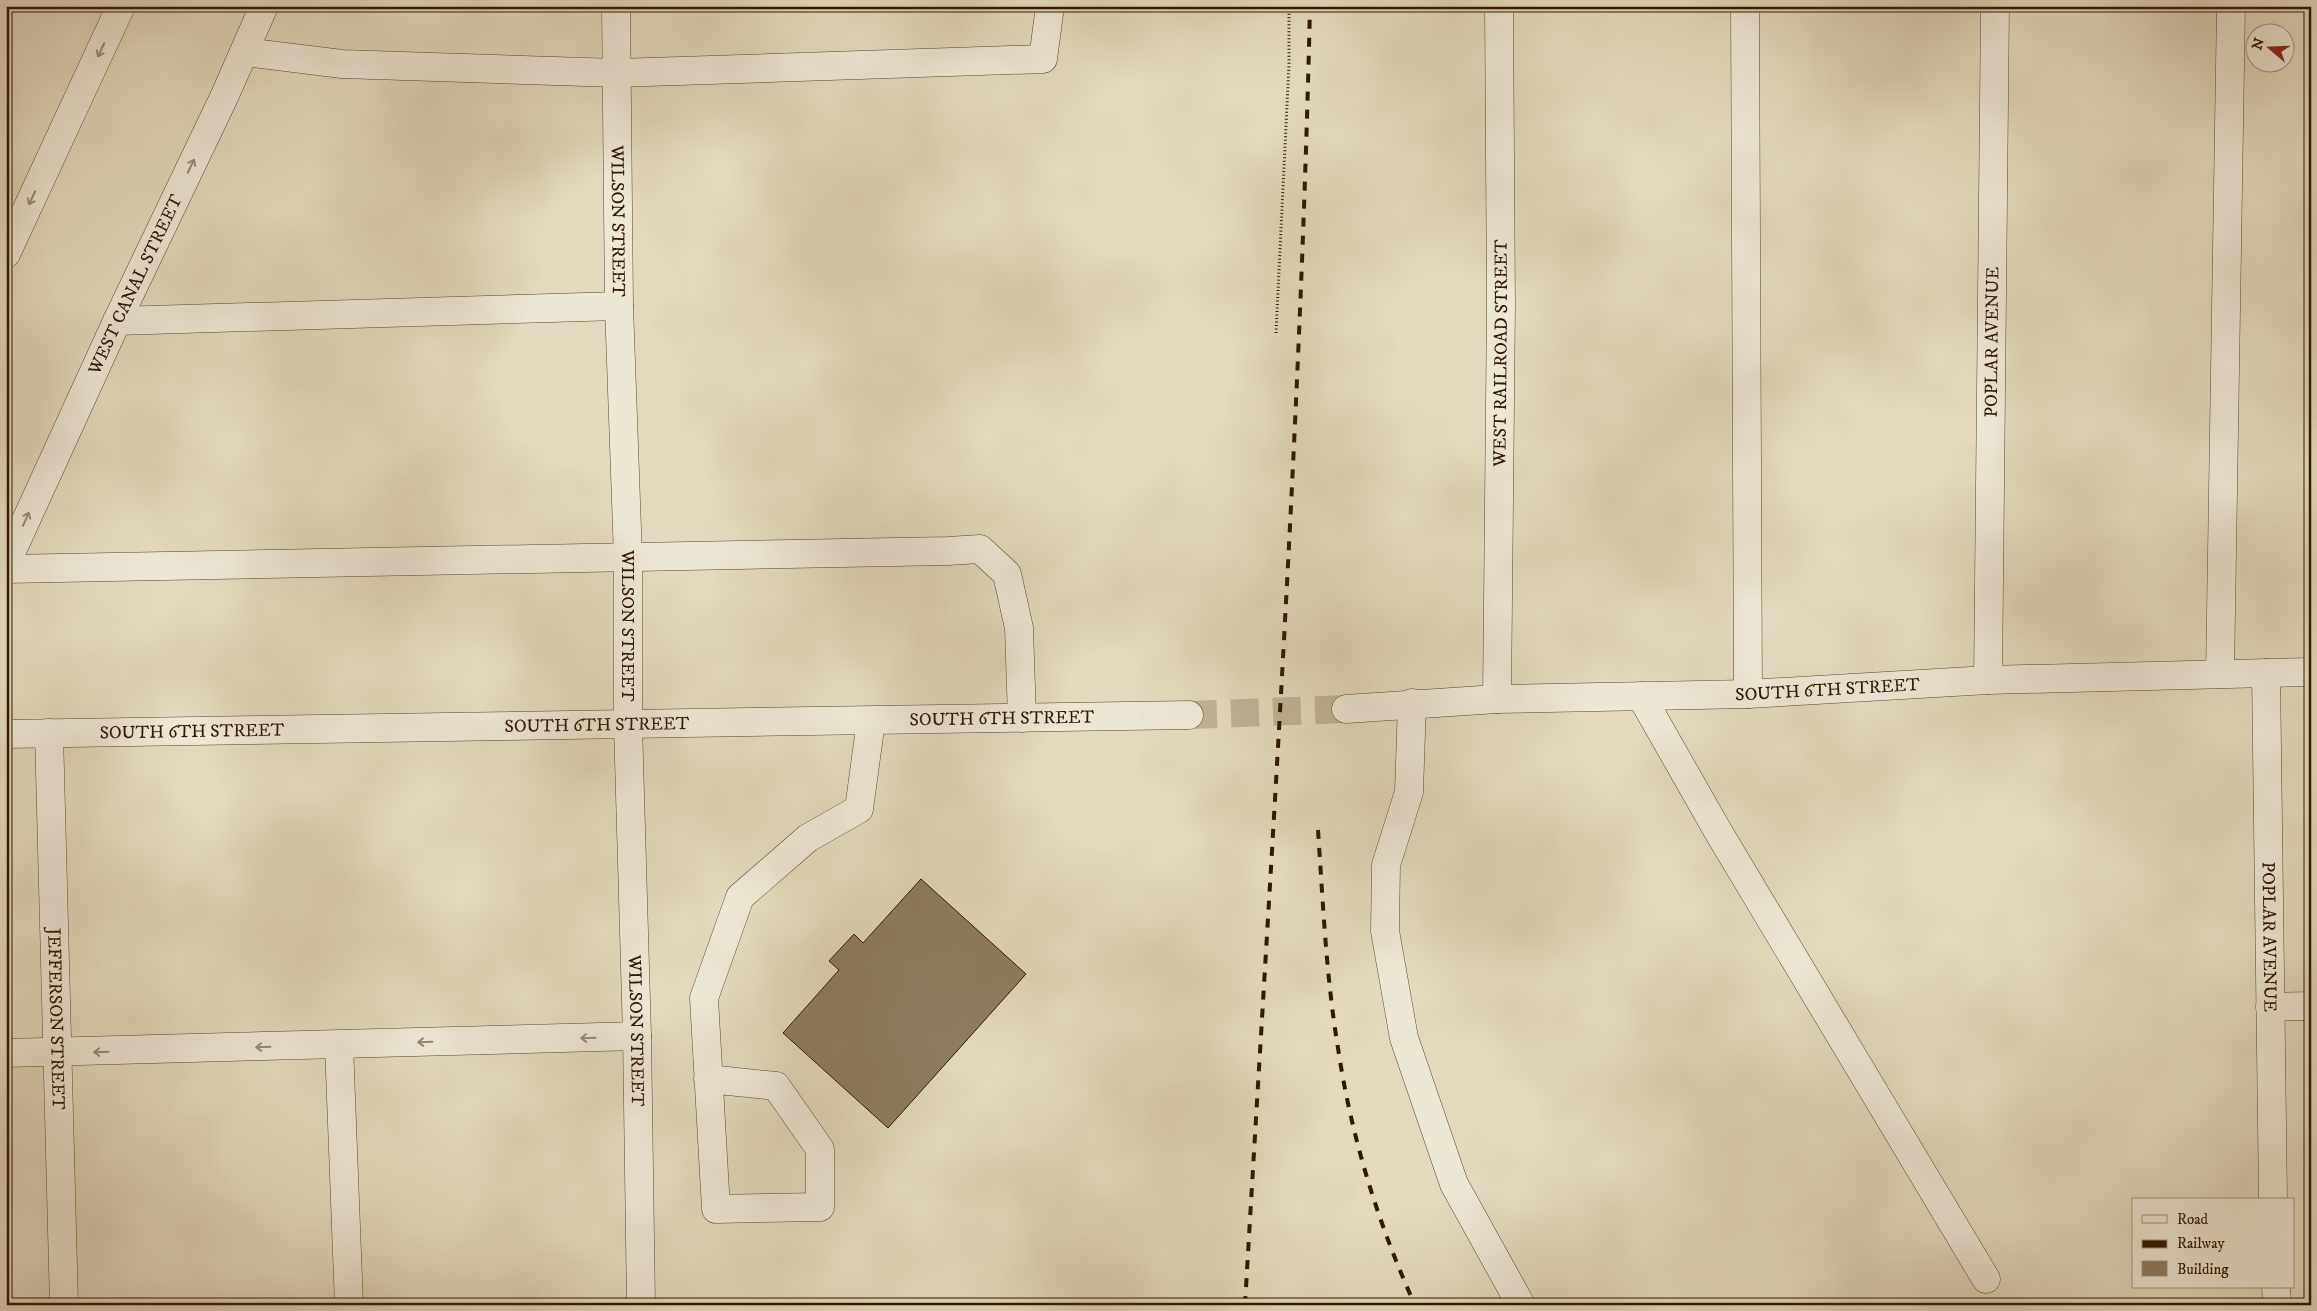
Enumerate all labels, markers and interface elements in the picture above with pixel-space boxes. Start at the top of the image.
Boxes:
north arrow [2244,22,2294,72]
text: N [2248,35,2269,52]
one-way arrow [95,43,105,58]
street label: WILSON STREET [605,144,629,297]
one-way arrow [187,159,196,174]
one-way arrow [27,190,36,205]
street label: WEST CANAL STREET [84,191,188,379]
street label: WEST RAILROAD STREET [1489,239,1513,468]
street label: POPLAR AVENUE [1981,266,2004,417]
one-way arrow [22,512,32,527]
street label: WILSON STREET [616,549,638,702]
street label: SOUTH 6TH STREET [1735,674,1921,706]
street label: SOUTH 6TH STREET [909,707,1095,731]
street label: SOUTH 6TH STREET [504,713,690,738]
street label: SOUTH 6TH STREET [99,720,285,744]
street label: POPLAR AVENUE [2257,862,2281,1013]
street label: JEFFERSON STREET [42,926,69,1110]
street label: WILSON STREET [623,954,648,1107]
one-way arrow [580,1033,596,1042]
one-way arrow [418,1038,434,1047]
one-way arrow [255,1042,272,1052]
one-way arrow [93,1047,109,1056]
legend [2132,1198,2294,1288]
text: Road [2177,1210,2209,1229]
text: Railway [2177,1234,2225,1253]
text: Building [2177,1260,2229,1279]

